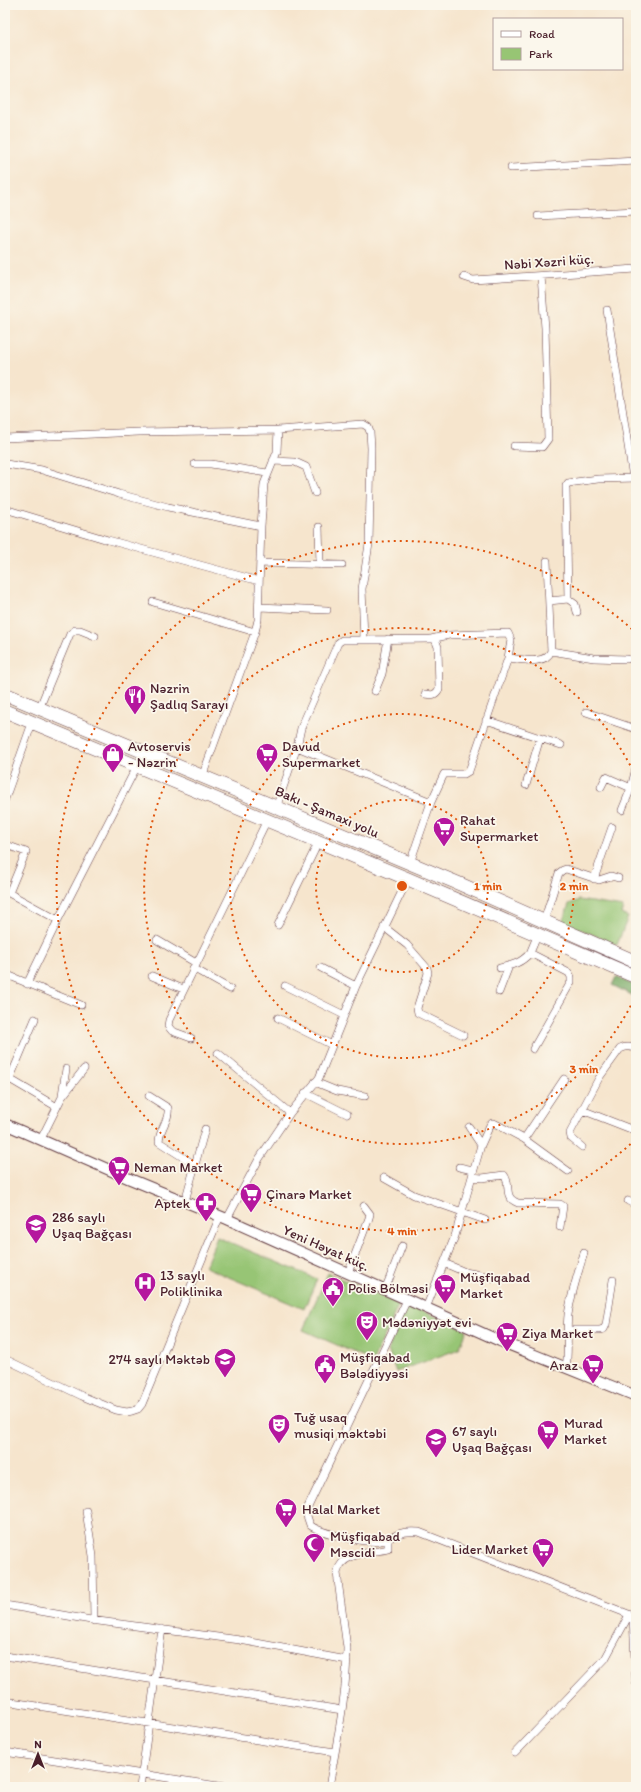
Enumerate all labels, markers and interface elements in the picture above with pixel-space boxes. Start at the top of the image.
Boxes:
legend [493,18,623,70]
text: Road [529,27,555,41]
text: Park [529,47,553,61]
street label: Nəbi Xəzri küç. [504,250,594,274]
place label: Nəzrin Şadlıq Sarayı [150,680,228,713]
restaurant icon: Nəzrin Şadlıq Sarayı [122,683,148,716]
place label: Avtoservis - Nəzrin [128,738,191,771]
place label: Davud Supermarket [282,738,361,771]
shop icon: Avtoservis - Nəzrin [100,741,126,774]
supermarket icon: Davud Supermarket [254,741,280,774]
street label: Bakı - Şamaxı yolu [272,782,382,842]
place label: Rahat Supermarket [460,812,539,845]
supermarket icon: Rahat Supermarket [431,815,457,848]
centre of rings [395,879,409,893]
text: 1 min [474,879,503,893]
text: 2 min [560,879,589,893]
text: 3 min [570,1062,599,1076]
supermarket icon: Neman Market [106,1154,132,1187]
place label: Neman Market [134,1159,223,1176]
supermarket icon: Çinarə Market [238,1181,264,1214]
place label: Çinarə Market [266,1186,352,1203]
pharmacy icon: Aptek [193,1190,219,1223]
place label: Aptek [154,1195,191,1212]
place label: 286 saylı Uşaq Bağçası [52,1209,132,1242]
school or university icon: 286 saylı Uşaq Bağçası [23,1212,49,1245]
street label: Yeni Həyat küç. [280,1221,372,1275]
text: 4 min [387,1224,417,1238]
place label: 13 saylı Poliklinika [160,1267,223,1300]
place label: Müşfiqabad Market [460,1269,530,1302]
hospital icon: 13 saylı Poliklinika [132,1270,158,1303]
supermarket icon: Müşfiqabad Market [432,1272,458,1305]
public building icon: Polis Bölməsi [320,1275,346,1308]
place label: Polis Bölməsi [348,1280,428,1297]
theatre icon: Mədəniyyət evi [354,1309,380,1342]
place label: Mədəniyyət evi [382,1314,472,1331]
supermarket icon: Ziya Market [494,1320,520,1353]
place label: Ziya Market [522,1325,593,1342]
school or university icon: 274 saylı Məktəb [212,1346,238,1379]
place label: Müşfiqabad Bələdiyyəsi [340,1349,410,1382]
place label: 274 saylı Məktəb [109,1351,210,1368]
public building icon: Müşfiqabad Bələdiyyəsi [312,1352,338,1385]
supermarket icon: Araz [580,1352,606,1385]
place label: Araz [550,1357,579,1374]
place label: Tuğ usaq musiqi məktəbi [294,1409,386,1442]
theatre icon: Tuğ usaq musiqi məktəbi [266,1412,292,1445]
place label: Murad Market [564,1415,607,1448]
supermarket icon: Murad Market [535,1418,561,1451]
place label: 67 saylı Uşaq Bağçası [452,1423,532,1456]
school or university icon: 67 saylı Uşaq Bağçası [423,1426,449,1459]
supermarket icon: Halal Market [273,1496,299,1529]
place label: Halal Market [302,1501,380,1518]
place label: Müşfiqabad Məscidi [330,1528,400,1561]
mosque icon: Müşfiqabad Məscidi [301,1531,327,1564]
supermarket icon: Lider Market [530,1536,556,1569]
place label: Lider Market [451,1541,528,1558]
north arrow [18,1734,58,1774]
text: N [34,1738,42,1751]

